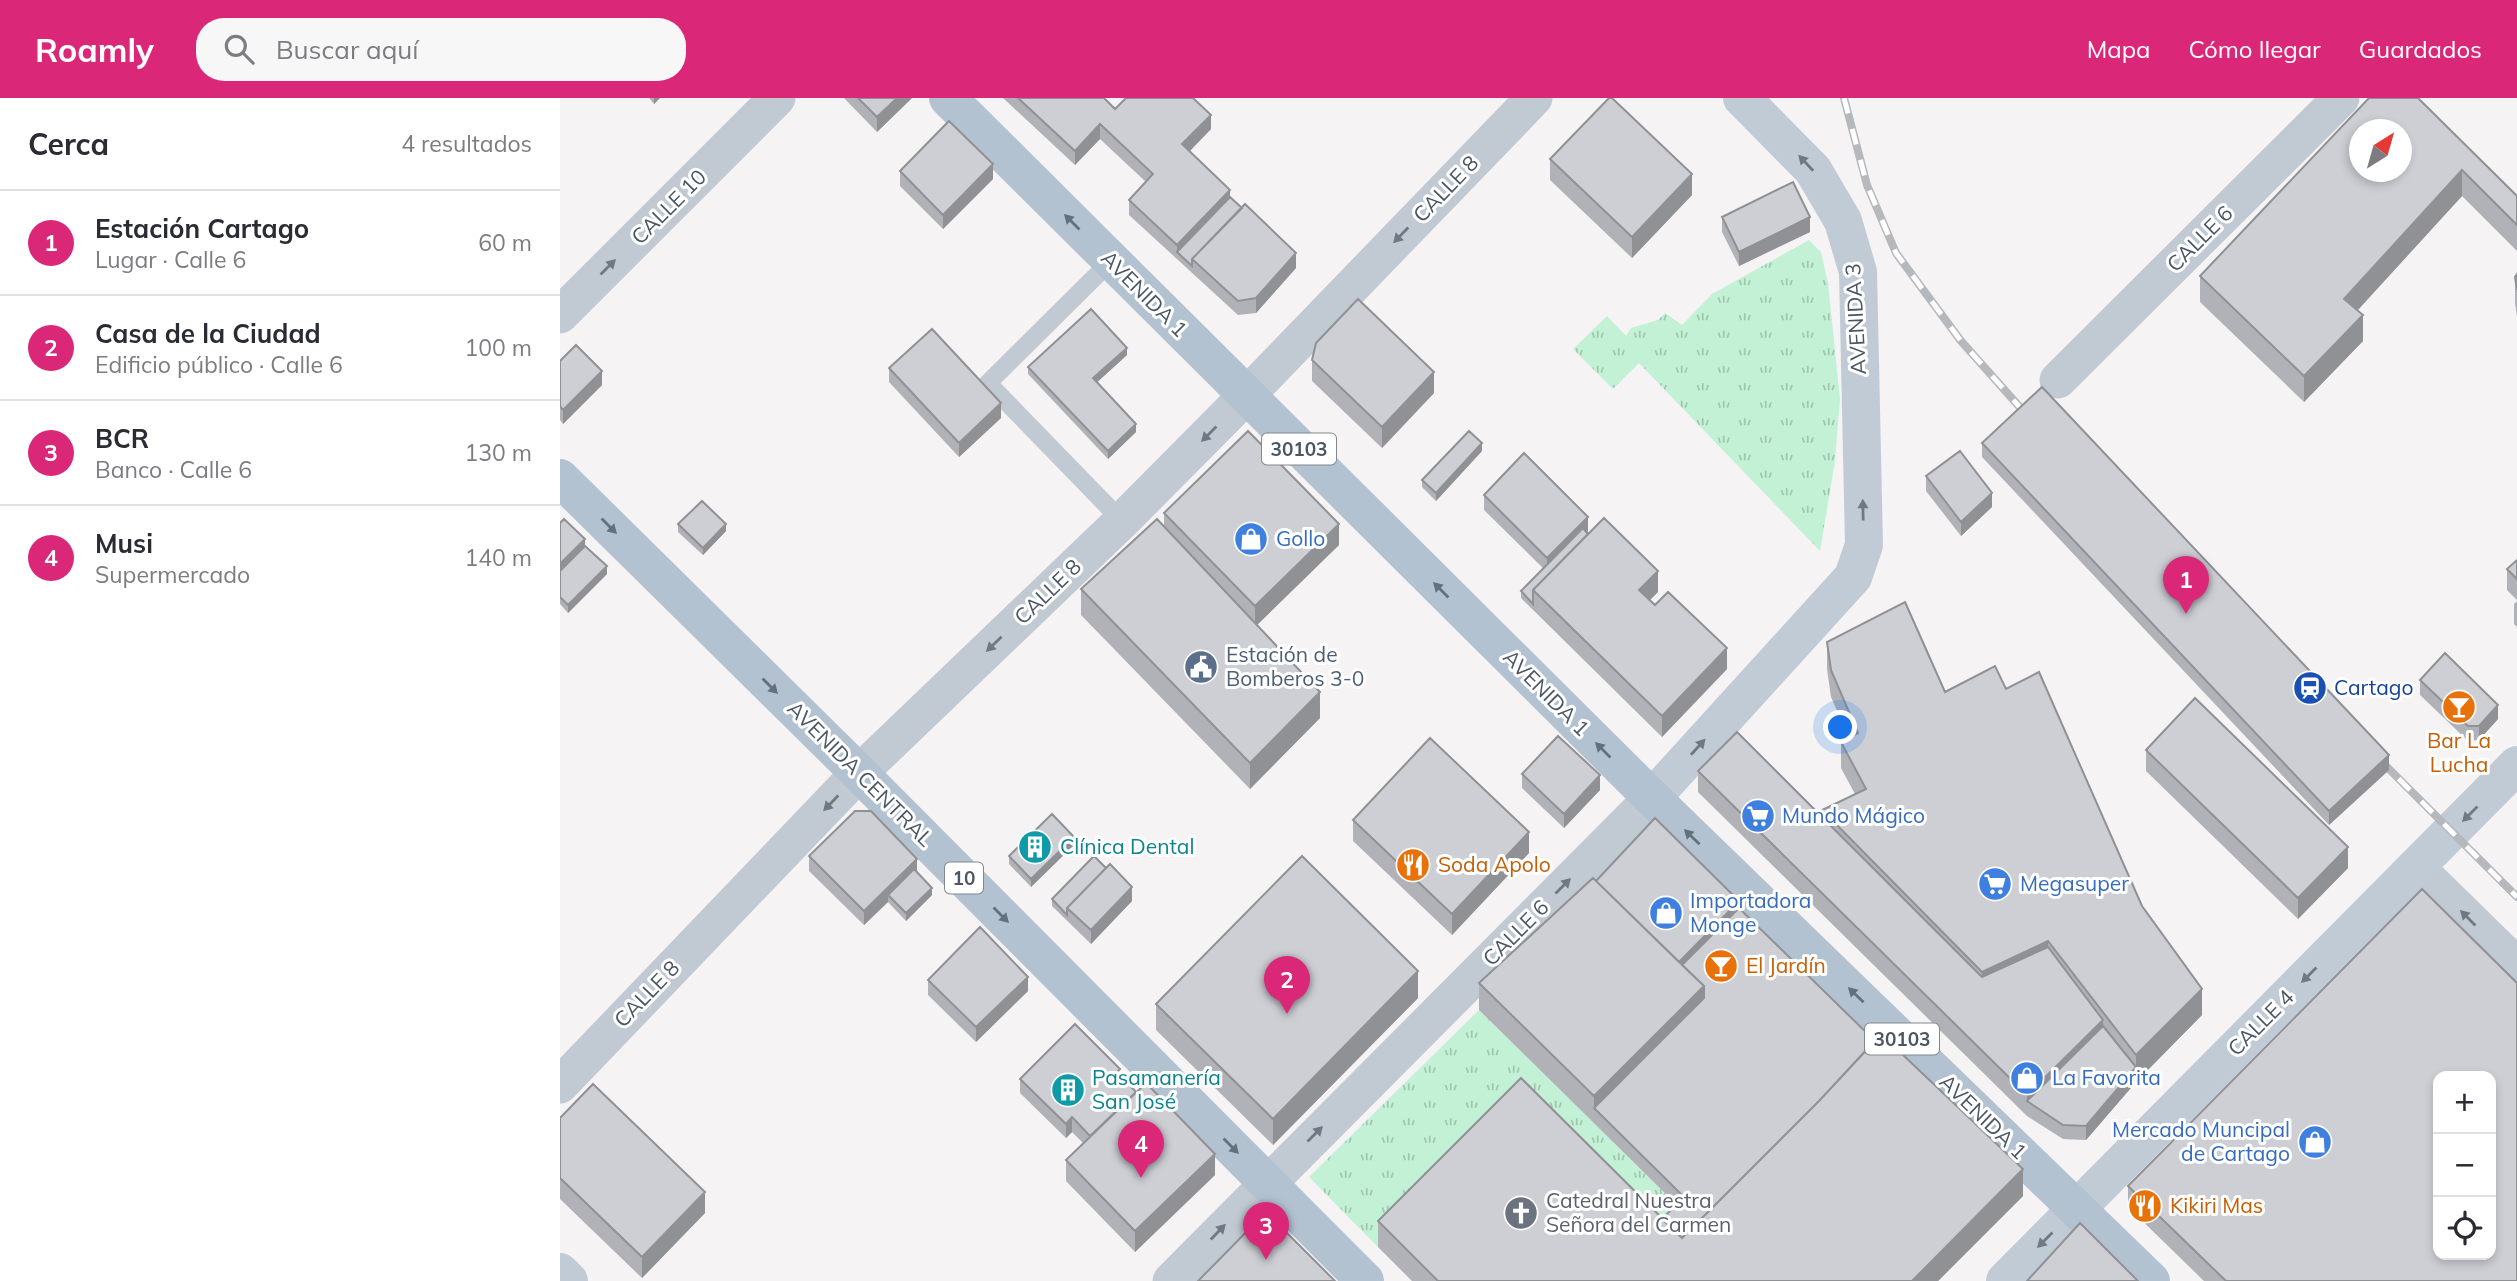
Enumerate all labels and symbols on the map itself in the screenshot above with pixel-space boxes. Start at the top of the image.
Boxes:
north arrow [2349,119,2412,182]
street label: CALLE 8 [1407,150,1483,227]
one-way arrow [1798,154,1814,172]
street label: CALLE 10 [625,163,711,249]
street label: CALLE 6 [2161,200,2238,277]
one-way arrow [1063,213,1080,230]
one-way arrow [1393,227,1410,244]
street label: AVENIDA 1 [1096,245,1193,342]
one-way arrow [600,259,616,276]
street label: AVENIDA 3 [1839,263,1871,375]
one-way arrow [1201,426,1217,442]
road number: 30103 [1262,434,1336,464]
one-way arrow [1857,499,1869,521]
one-way arrow [600,517,616,534]
shop icon: Gollo [1232,520,1270,558]
place label: Gollo [1276,525,1325,551]
street label: CALLE 8 [1009,553,1086,629]
pin: 1 [2163,556,2209,614]
one-way arrow [1433,581,1450,598]
one-way arrow [985,636,1002,653]
place label: Estación de Bomberos 3-0 [1226,641,1364,691]
street label: AVENIDA 1 [1498,644,1595,741]
public building icon: Estación de Bomberos 3-0 [1182,648,1220,686]
station icon: Cartago [2291,669,2329,707]
place label: Cartago [2334,674,2413,700]
one-way arrow [762,677,779,694]
bar icon: Bar La Lucha [2440,688,2478,726]
street label: AVENIDA CENTRAL [783,695,939,852]
your location [1823,710,1857,744]
place label: Bar La Lucha [2427,727,2491,777]
one-way arrow [1689,739,1705,756]
one-way arrow [1595,742,1612,758]
one-way arrow [823,794,839,811]
supermarket icon: Mundo Mágico [1739,797,1777,835]
place label: Mundo Mágico [1782,802,1925,828]
one-way arrow [2461,805,2478,822]
building icon: Clínica Dental [1016,828,1054,866]
one-way arrow [1684,829,1701,845]
place label: Clínica Dental [1060,833,1194,859]
restaurant icon: Soda Apolo [1394,846,1432,884]
place label: Soda Apolo [1438,851,1551,877]
road number: 10 [945,862,983,894]
supermarket icon: Megasuper [1976,865,2014,903]
place label: Megasuper [2020,870,2129,896]
one-way arrow [1554,879,1571,895]
place label: Importadora Monge [1690,887,1811,937]
street label: CALLE 6 [1477,894,1554,971]
shop icon: Importadora Monge [1647,894,1685,932]
one-way arrow [992,907,1009,923]
one-way arrow [2460,910,2477,927]
bar icon: El Jardín [1702,947,1740,985]
place label: El Jardín [1746,952,1826,978]
street label: CALLE 8 [608,955,684,1032]
pin: 2 [1264,956,1310,1014]
one-way arrow [2300,966,2317,983]
street label: CALLE 4 [2222,984,2299,1061]
one-way arrow [1848,987,1865,1003]
road number: 30103 [1865,1023,1939,1054]
shop icon: La Favorita [2008,1059,2046,1097]
place label: Pasamanería San José [1092,1064,1221,1114]
place label: La Favorita [2052,1064,2161,1090]
street label: AVENIDA 1 [1935,1068,2033,1164]
building icon: Pasamanería San José [1049,1071,1087,1109]
place label: Mercado Muncipal de Cartago [2112,1116,2290,1166]
pin: 4 [1118,1120,1164,1178]
shop icon: Mercado Muncipal de Cartago [2296,1123,2334,1161]
one-way arrow [1307,1125,1324,1142]
one-way arrow [1223,1138,1239,1154]
place label: Catedral Nuestra Señora del Carmen [1546,1187,1731,1237]
restaurant icon: Kikiri Mas [2126,1187,2164,1225]
place label: Kikiri Mas [2170,1192,2263,1218]
church icon: Catedral Nuestra Señora del Carmen [1502,1194,1540,1232]
pin: 3 [1243,1202,1289,1260]
one-way arrow [1210,1224,1226,1241]
one-way arrow [2037,1232,2054,1249]

